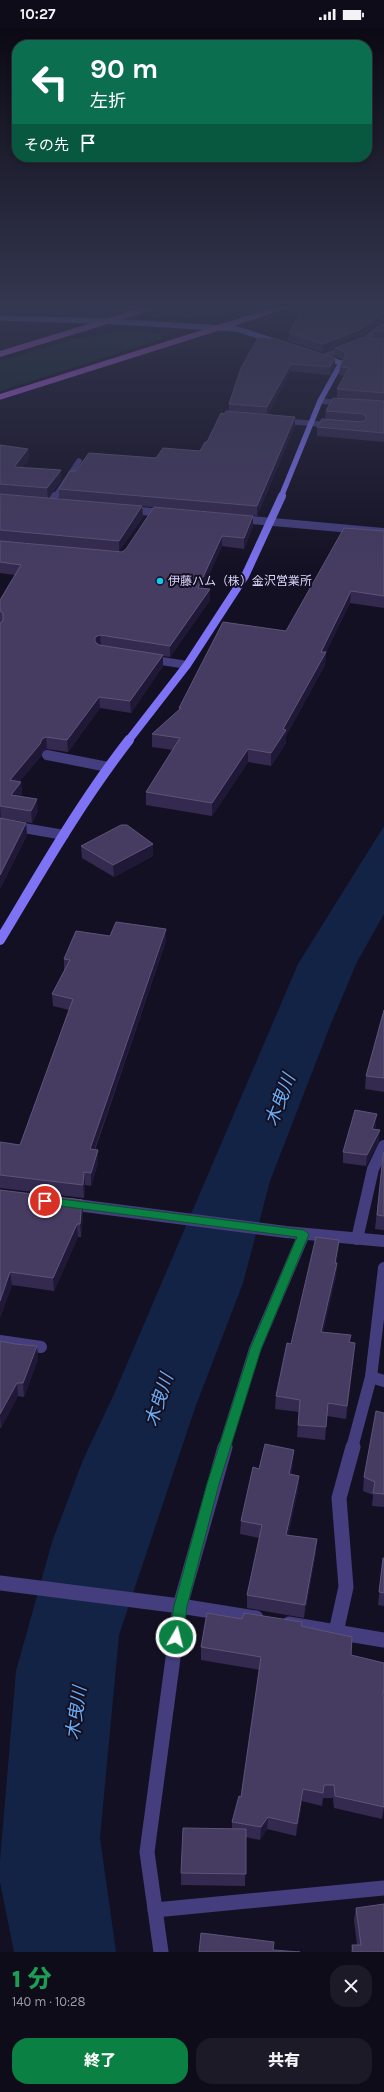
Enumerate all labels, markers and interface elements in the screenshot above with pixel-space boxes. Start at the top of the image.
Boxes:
text: 10:27 [20,5,55,23]
text: 90 m [90,52,158,85]
icon: left [24,56,76,108]
text: 左折 [90,90,126,112]
icon: arrive [77,132,99,154]
text: その先 [24,136,69,154]
place label: 伊藤ハム（株）金沢営業所 [168,574,312,588]
marker: 伊藤ハム（株）金沢営業所 [155,576,165,586]
water label: 木曳川 [260,1069,301,1129]
pin [28,1184,62,1218]
icon: arrive [34,1190,56,1212]
water label: 木曳川 [140,1369,178,1429]
position arrow [155,1616,197,1658]
water label: 木曳川 [61,1683,91,1741]
text: 1 分 [12,1965,52,1993]
button: close [330,1965,372,2007]
text: 140 m · 10:28 [12,1994,86,2009]
button: 終了 [12,2038,188,2084]
button: 共有 [196,2038,372,2084]

